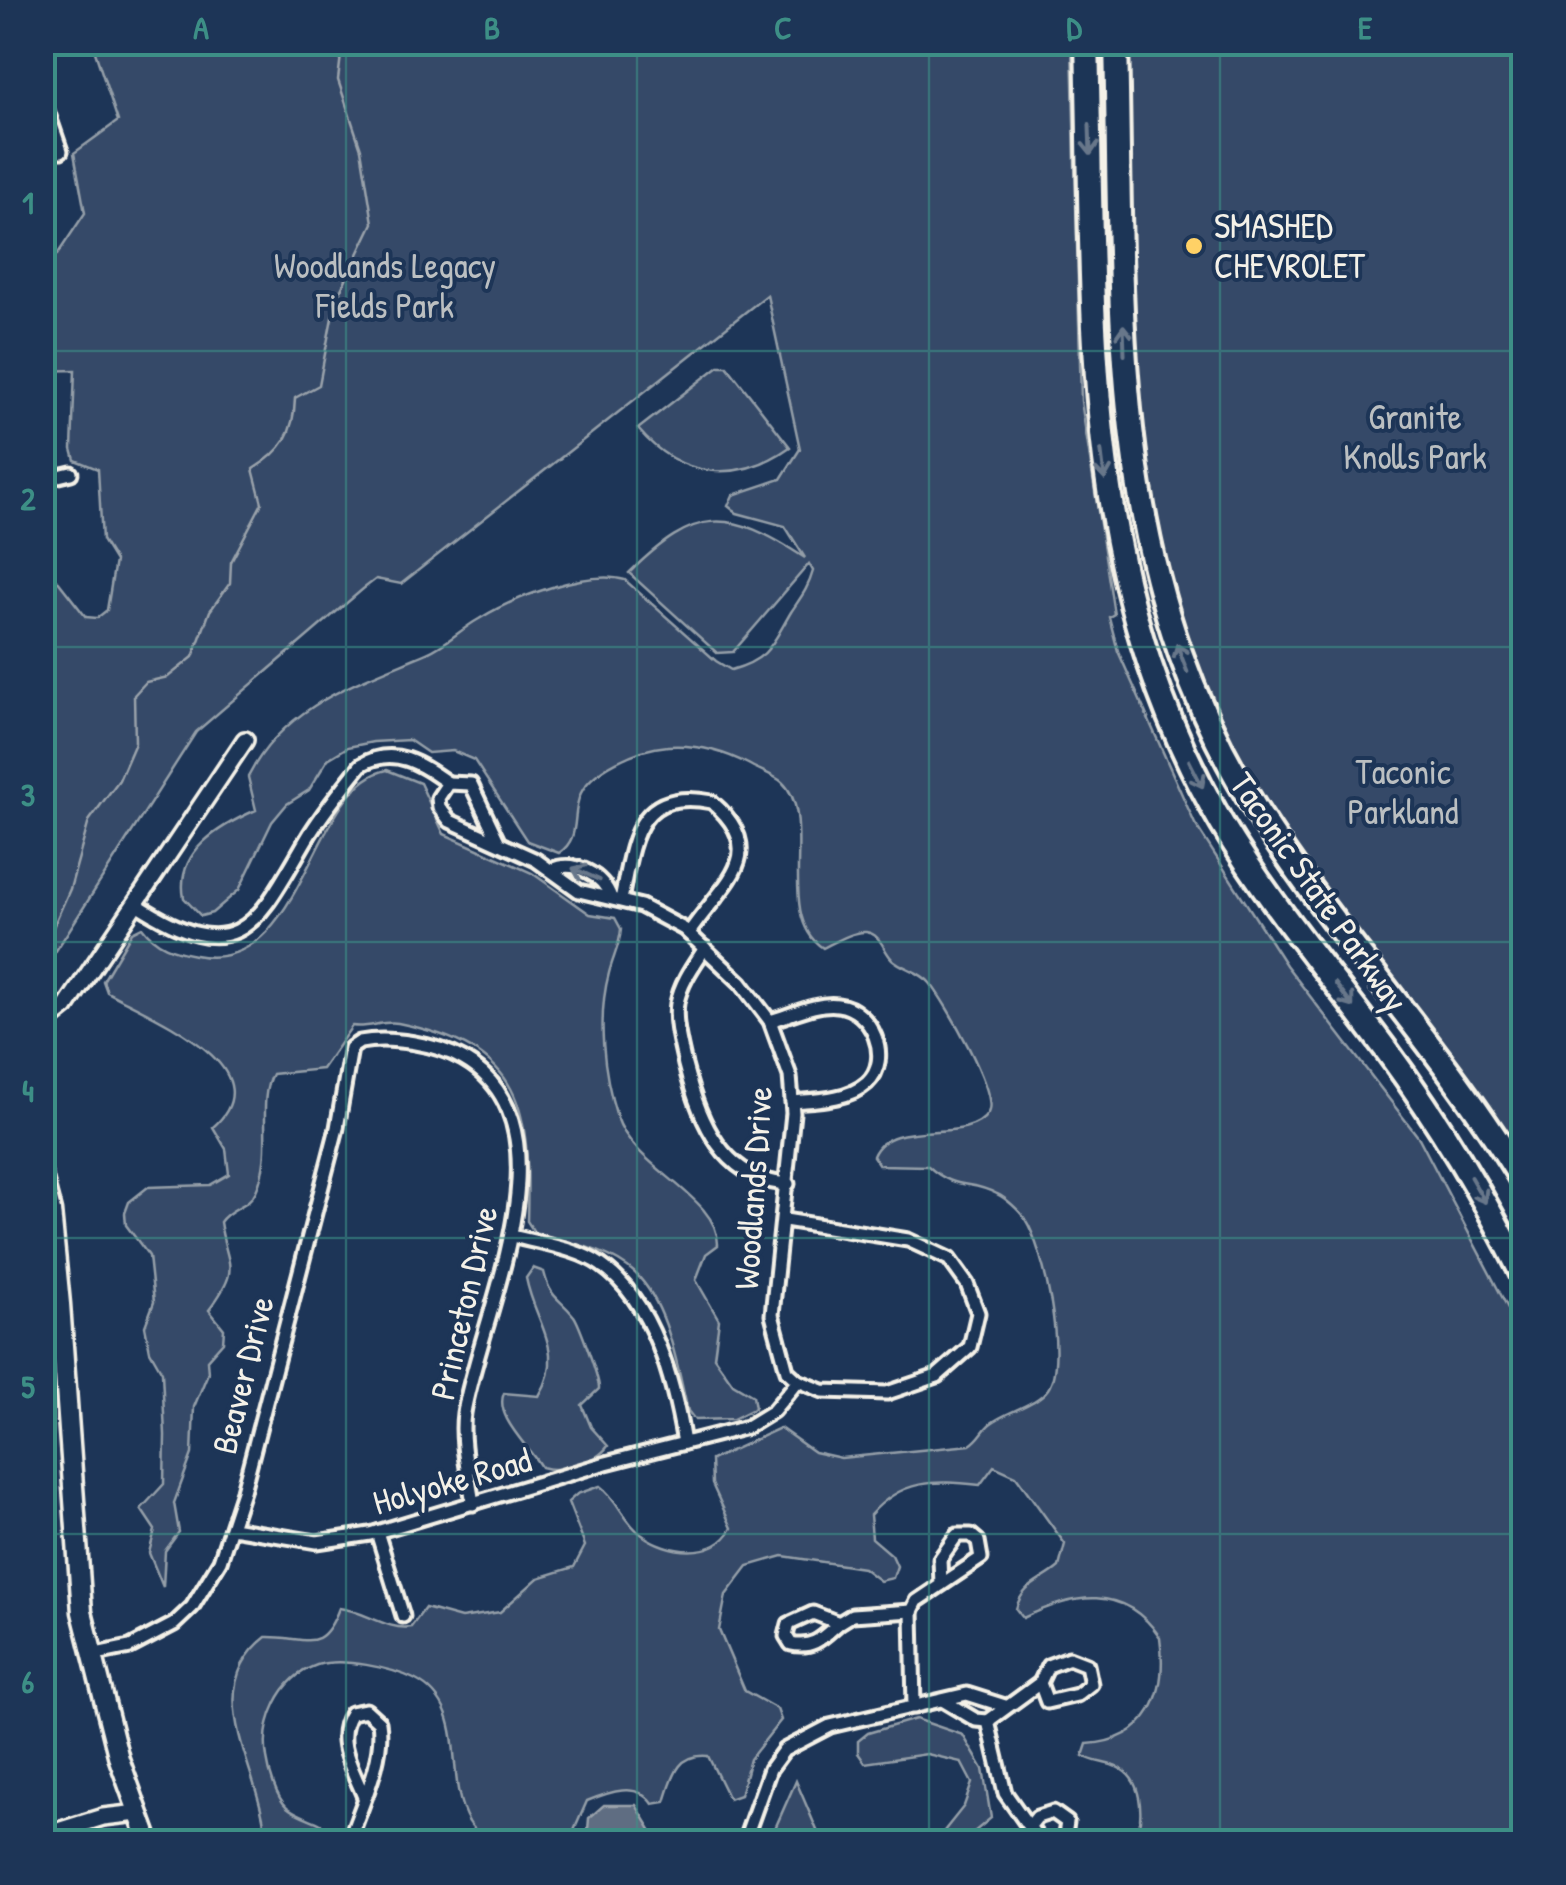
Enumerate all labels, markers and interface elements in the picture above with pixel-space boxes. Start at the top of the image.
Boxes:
text: A [193,6,209,49]
text: B [484,6,500,49]
text: C [774,6,792,49]
text: D [1066,6,1082,49]
text: E [1358,6,1373,49]
one-way arrow [1081,123,1100,155]
text: 1 [22,181,34,224]
place label: SMASHED CHEVROLET [1214,202,1366,289]
marker: SMASHED CHEVROLET [1183,235,1205,257]
park label: Woodlands Legacy Fields Park [274,242,496,329]
one-way arrow [1114,324,1133,356]
park label: Granite Knolls Park [1343,393,1487,480]
one-way arrow [1094,448,1113,480]
text: 2 [21,477,37,520]
one-way arrow [1172,643,1190,674]
park label: Taconic Parkland [1347,748,1459,835]
one-way arrow [1187,759,1206,789]
street label: Taconic State Parkway [1219,763,1420,1021]
text: 3 [21,773,35,816]
one-way arrow [571,864,602,882]
one-way arrow [1334,981,1355,1008]
text: 4 [22,1069,34,1112]
street label: Woodlands Drive [722,1085,783,1291]
one-way arrow [1468,1175,1488,1203]
street label: Princeton Drive [418,1201,509,1404]
street label: Beaver Drive [200,1291,285,1459]
text: 5 [21,1365,35,1408]
street label: Holyoke Road [367,1436,536,1526]
text: 6 [22,1660,35,1703]

